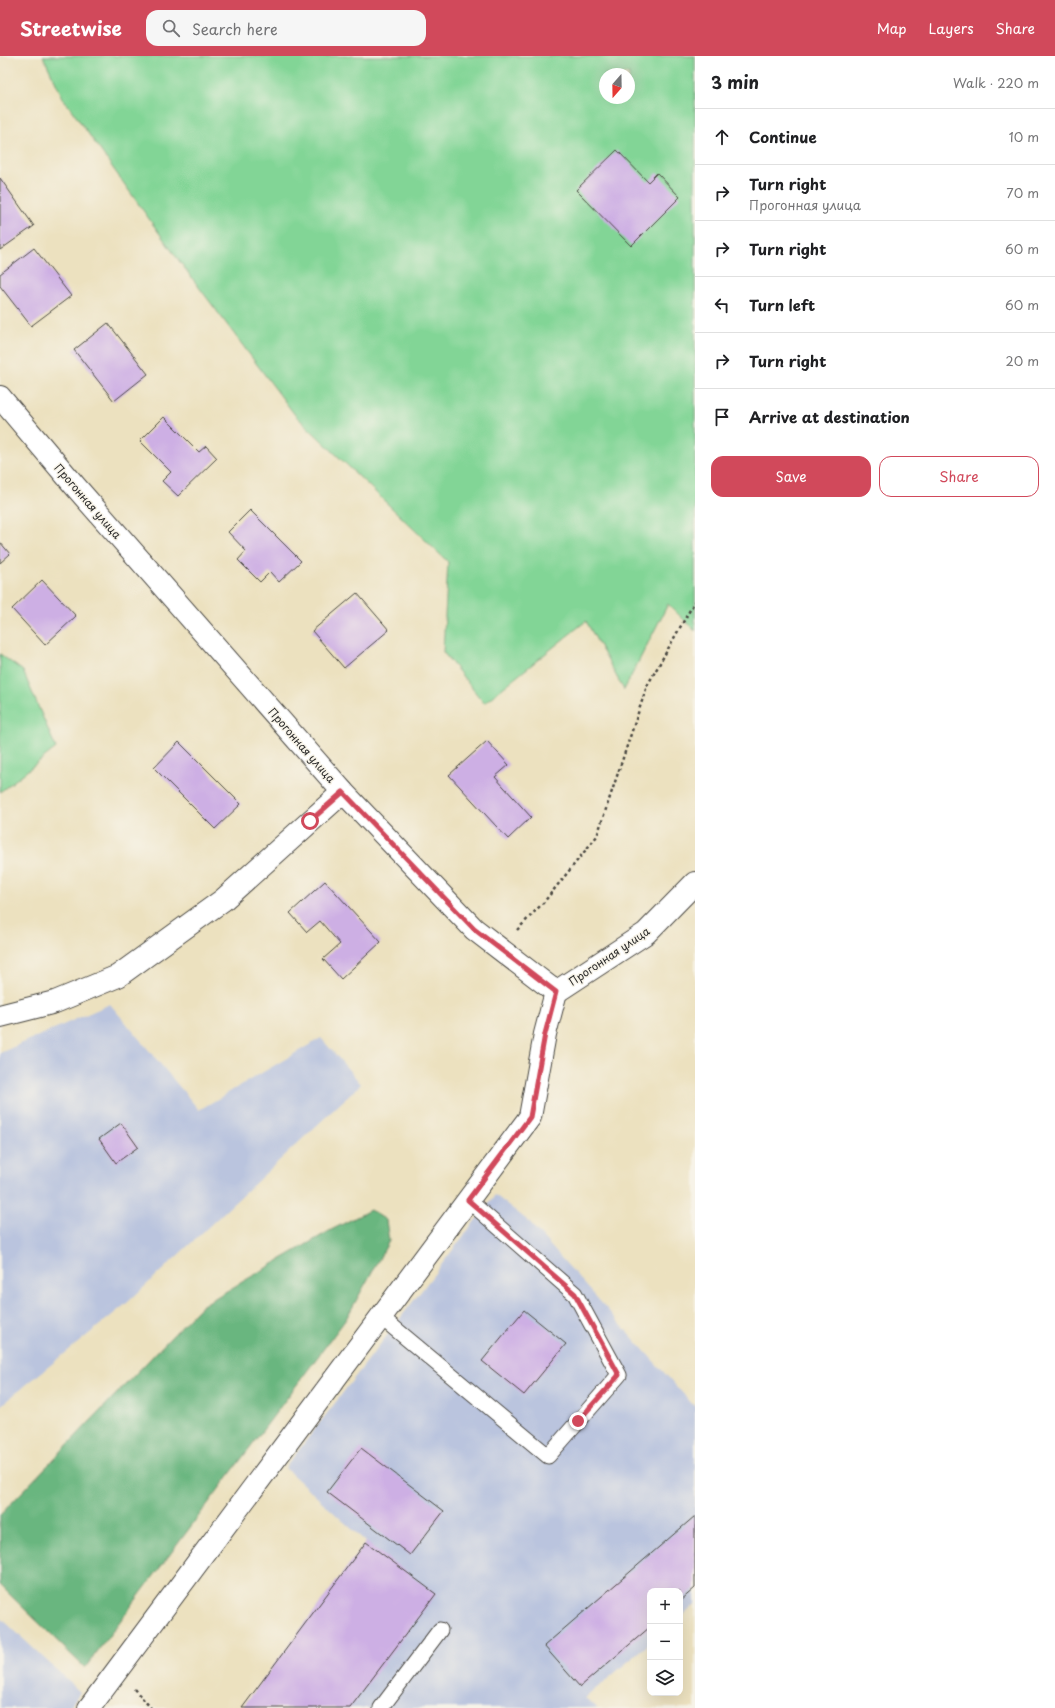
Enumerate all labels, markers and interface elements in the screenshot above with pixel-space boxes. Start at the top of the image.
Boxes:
search box [146,10,426,46]
text: Streetwise [20,14,122,42]
icon: search [160,17,182,39]
text: Search here [192,17,278,40]
text: Map [877,18,907,39]
text: Layers [929,18,974,39]
text: Share [996,18,1035,39]
north arrow [599,68,635,104]
text: 3 min [711,69,759,95]
text: Walk · 220 m [953,73,1039,92]
text: Continue [749,125,817,148]
icon: ahead [711,126,733,148]
text: 10 m [1009,127,1039,146]
text: Turn right [749,172,826,195]
icon: right [711,182,733,204]
text: 70 m [1006,183,1039,202]
text: Прогонная улица [749,195,861,214]
text: Turn right [749,237,826,260]
icon: right [711,238,733,260]
text: 60 m [1005,239,1039,258]
text: Turn left [749,293,815,316]
icon: left [711,294,733,316]
text: 60 m [1005,295,1039,314]
text: Turn right [749,349,826,372]
icon: right [711,350,733,372]
text: 20 m [1005,351,1039,370]
text: Arrive at destination [749,405,910,428]
icon: arrive [711,406,733,428]
button: Save [711,456,871,497]
button: Share [879,456,1039,497]
street label: Прогонная улица [50,460,126,542]
street label: Прогонная улица [264,704,340,786]
route start [301,812,319,830]
street label: Прогонная улица [565,922,653,990]
route end [569,1412,587,1430]
map controls [647,1588,683,1696]
button: + [647,1588,683,1624]
button: − [647,1624,683,1660]
button: layers [647,1660,683,1696]

